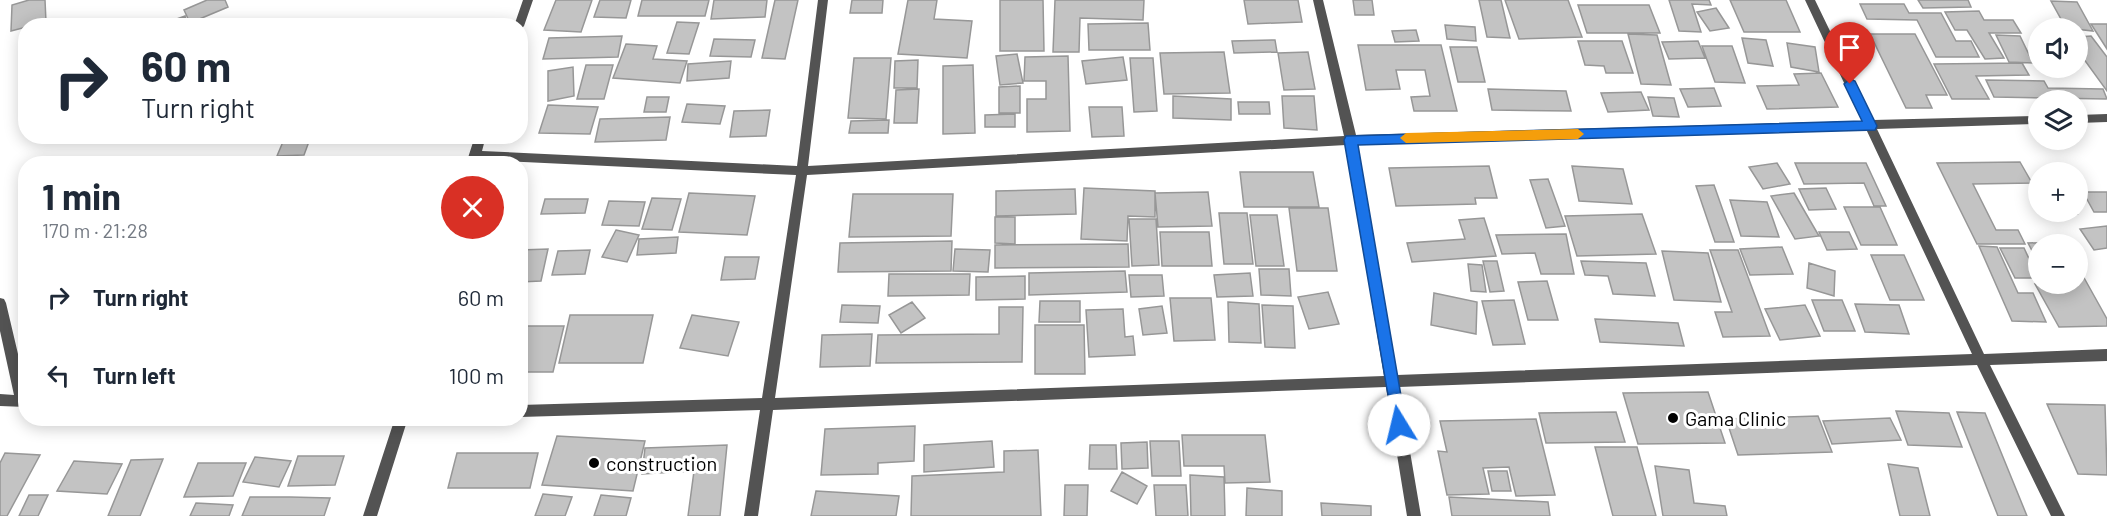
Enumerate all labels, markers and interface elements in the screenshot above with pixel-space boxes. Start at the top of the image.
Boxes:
map controls [2028,18,2088,294]
button: sound [2028,18,2088,78]
pin [1824,22,1875,84]
icon: arrive [1833,31,1866,64]
text: 60 m [141,40,231,90]
icon: right [42,42,120,120]
button: layers [2028,90,2088,150]
text: Turn right [141,91,255,123]
button: + [2028,162,2088,222]
text: 1 min [42,174,121,217]
button: close [441,176,504,239]
text: 170 m · 21:28 [42,218,148,242]
button: − [2028,234,2088,294]
icon: right [42,281,75,314]
text: Turn right [93,284,188,310]
text: 60 m [458,284,504,310]
icon: left [42,359,75,392]
text: Turn left [93,362,176,388]
text: 100 m [449,362,504,388]
position arrow [1367,393,1431,457]
place label: Gama Clinic [1685,406,1786,430]
marker: Gama Clinic [1666,411,1680,425]
place label: construction [606,451,717,475]
marker: construction [587,456,601,470]

